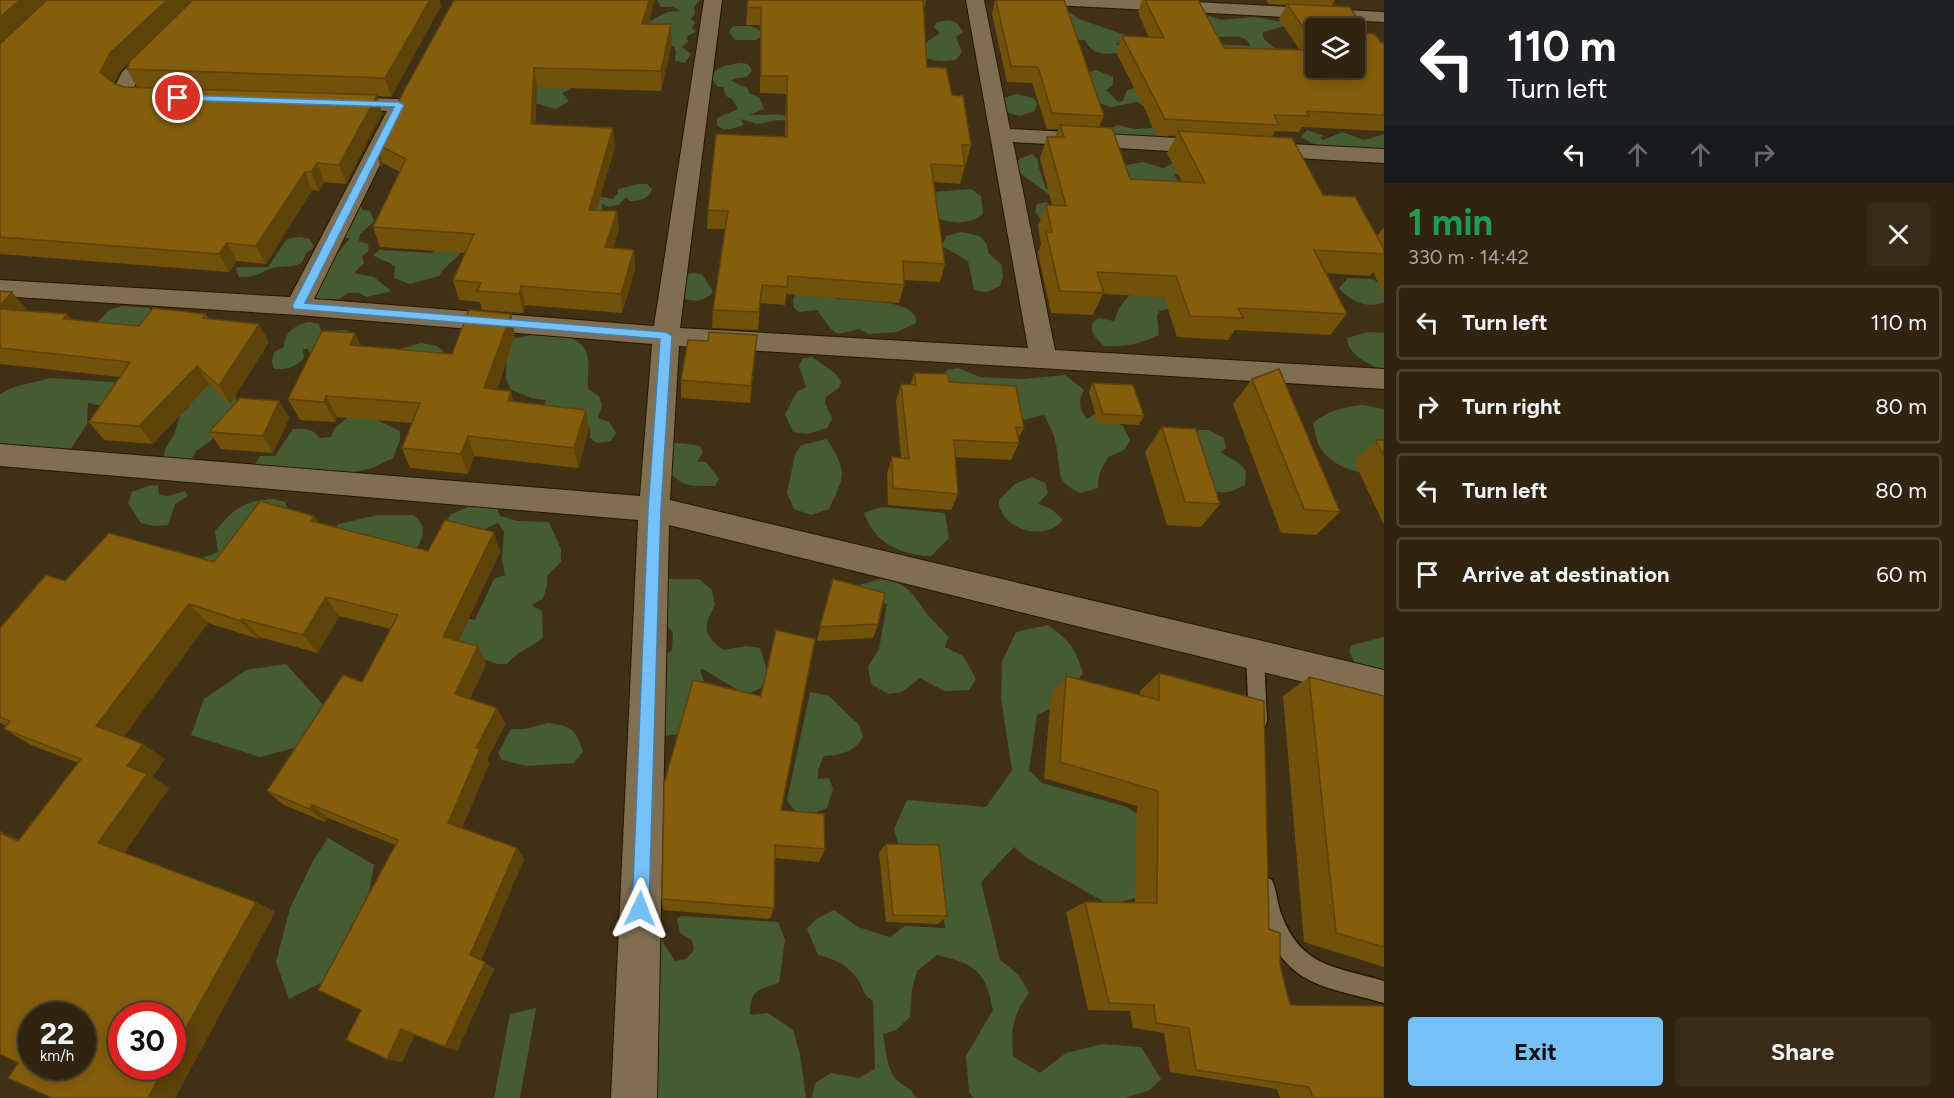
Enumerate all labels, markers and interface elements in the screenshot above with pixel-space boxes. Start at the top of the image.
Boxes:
map controls [1305,18,1365,78]
button: layers [1305,18,1365,78]
text: 110 m [1507,21,1616,72]
icon: left [1408,24,1486,102]
pin [152,72,203,123]
text: Turn left [1507,72,1607,105]
icon: arrive [161,81,194,114]
icon: left [1558,138,1591,171]
icon: ahead [1621,138,1654,171]
icon: ahead [1684,138,1717,171]
icon: right [1747,138,1780,171]
text: 1 min [1408,201,1493,244]
button: close [1867,203,1930,266]
text: 330 m · 14:42 [1408,245,1529,269]
icon: left [1411,306,1444,339]
text: Turn left [1462,309,1548,336]
text: 110 m [1871,309,1927,336]
icon: right [1411,390,1444,423]
text: Turn right [1462,393,1561,420]
text: 80 m [1875,393,1927,420]
icon: left [1411,474,1444,507]
text: Turn left [1462,477,1548,504]
text: 80 m [1875,477,1927,504]
icon: arrive [1411,558,1444,591]
text: Arrive at destination [1462,561,1670,588]
text: 60 m [1876,561,1927,588]
position arrow [608,877,672,941]
speed limit sign: 30 [108,1002,186,1080]
text: 22 [40,1015,74,1052]
button: Exit [1408,1017,1663,1086]
button: Share [1675,1017,1930,1086]
text: km/h [40,1047,74,1065]

